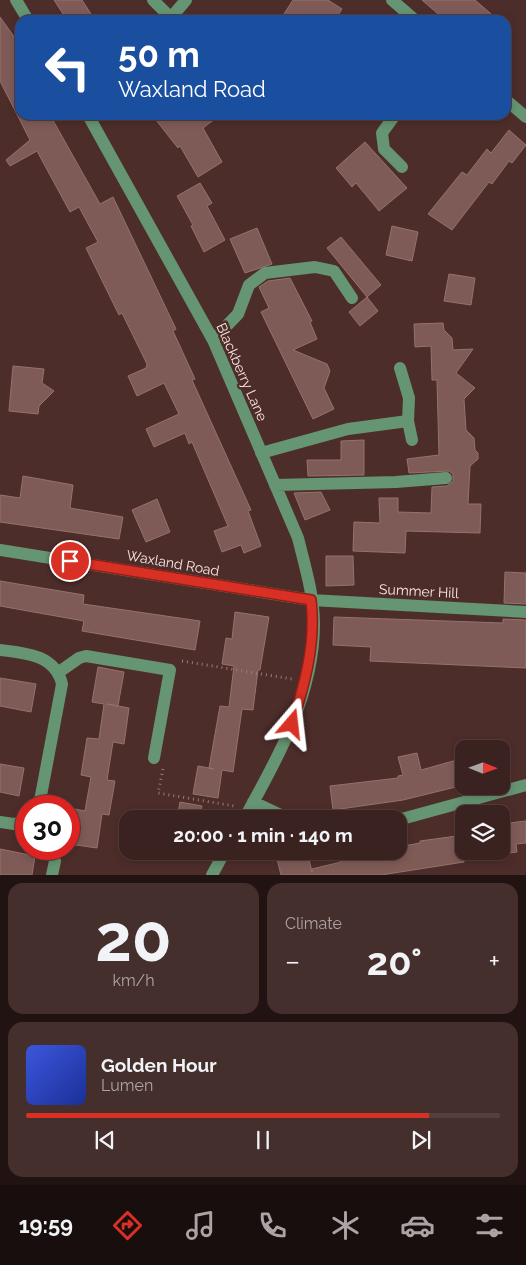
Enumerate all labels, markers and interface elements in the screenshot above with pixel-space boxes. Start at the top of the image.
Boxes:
text: 50 m [118,34,200,75]
icon: left [35,35,100,100]
text: Waxland Road [118,76,266,102]
street label: Blackberry Lane [213,321,271,423]
pin [49,540,91,582]
icon: arrive [56,547,84,575]
street label: Waxland Road [125,547,221,579]
street label: Summer Hill [379,581,460,601]
position arrow [265,697,317,749]
north arrow [455,740,510,795]
map controls [455,740,510,860]
speed limit sign: 30 [15,795,80,860]
button: layers [455,805,510,860]
text: 20:00 · 1 min · 140 m [173,824,353,846]
text: 20 [95,900,172,976]
text: Climate [285,914,342,933]
text: 20° [367,939,422,984]
text: − [285,945,300,978]
text: + [488,945,500,978]
text: km/h [112,971,155,990]
text: Golden Hour [101,1054,217,1076]
text: Lumen [101,1076,153,1095]
icon: previous [91,1126,119,1154]
icon: pause [249,1126,277,1154]
icon: next [407,1126,435,1154]
icon: directions [110,1208,145,1243]
icon: music [183,1208,218,1243]
icon: phone [255,1208,290,1243]
icon: climate [328,1208,363,1243]
icon: car [400,1208,435,1243]
icon: filters [472,1208,507,1243]
text: 19:59 [19,1212,73,1238]

